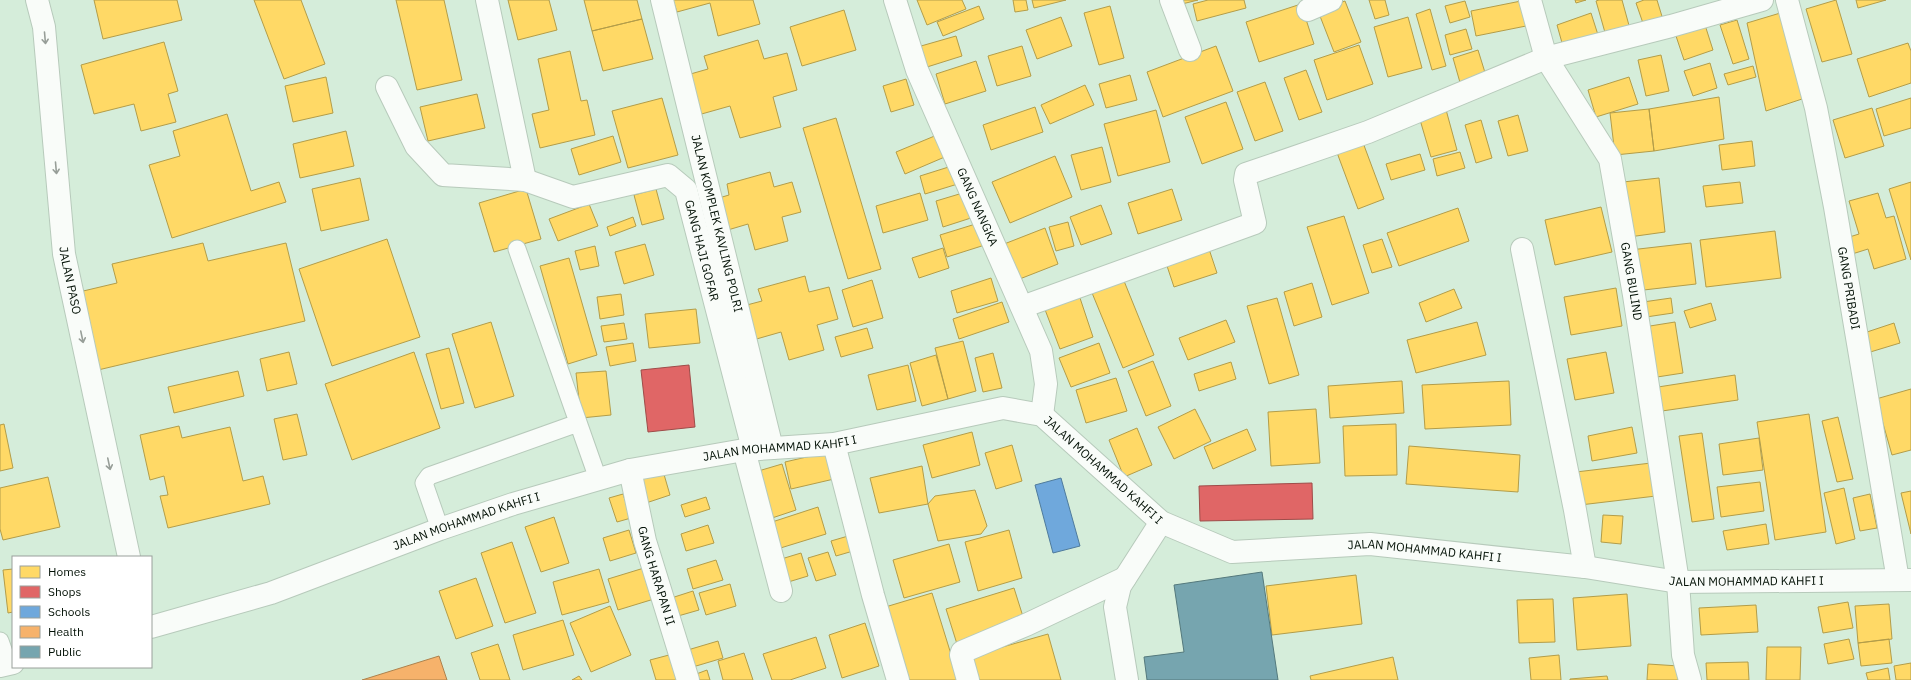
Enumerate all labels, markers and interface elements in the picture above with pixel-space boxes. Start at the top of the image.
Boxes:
one-way arrow [41,31,48,44]
street label: JALAN KOMPLEK KAVLING POLRI [688,133,746,314]
one-way arrow [53,161,60,174]
street label: GANG NANGKA [954,165,1002,248]
street label: GANG HAJI GOFAR [682,198,723,303]
street label: GANG BULIND [1618,241,1646,321]
street label: JALAN PASO [56,246,85,316]
street label: GANG PRIBADI [1835,246,1864,331]
one-way arrow [78,331,86,344]
street label: JALAN MOHAMMAD KAHFI I [1041,412,1166,527]
street label: JALAN MOHAMMAD KAHFI I [702,431,858,464]
one-way arrow [106,458,114,471]
street label: JALAN MOHAMMAD KAHFI I [391,489,542,553]
street label: GANG HARAPAN II [635,525,679,627]
street label: JALAN MOHAMMAD KAHFI I [1347,536,1502,565]
legend [12,556,152,668]
text: Homes [48,564,86,579]
street label: JALAN MOHAMMAD KAHFI I [1668,573,1824,589]
text: Shops [48,584,81,599]
text: Schools [48,604,91,619]
text: Health [48,624,84,639]
text: Public [48,644,81,659]

